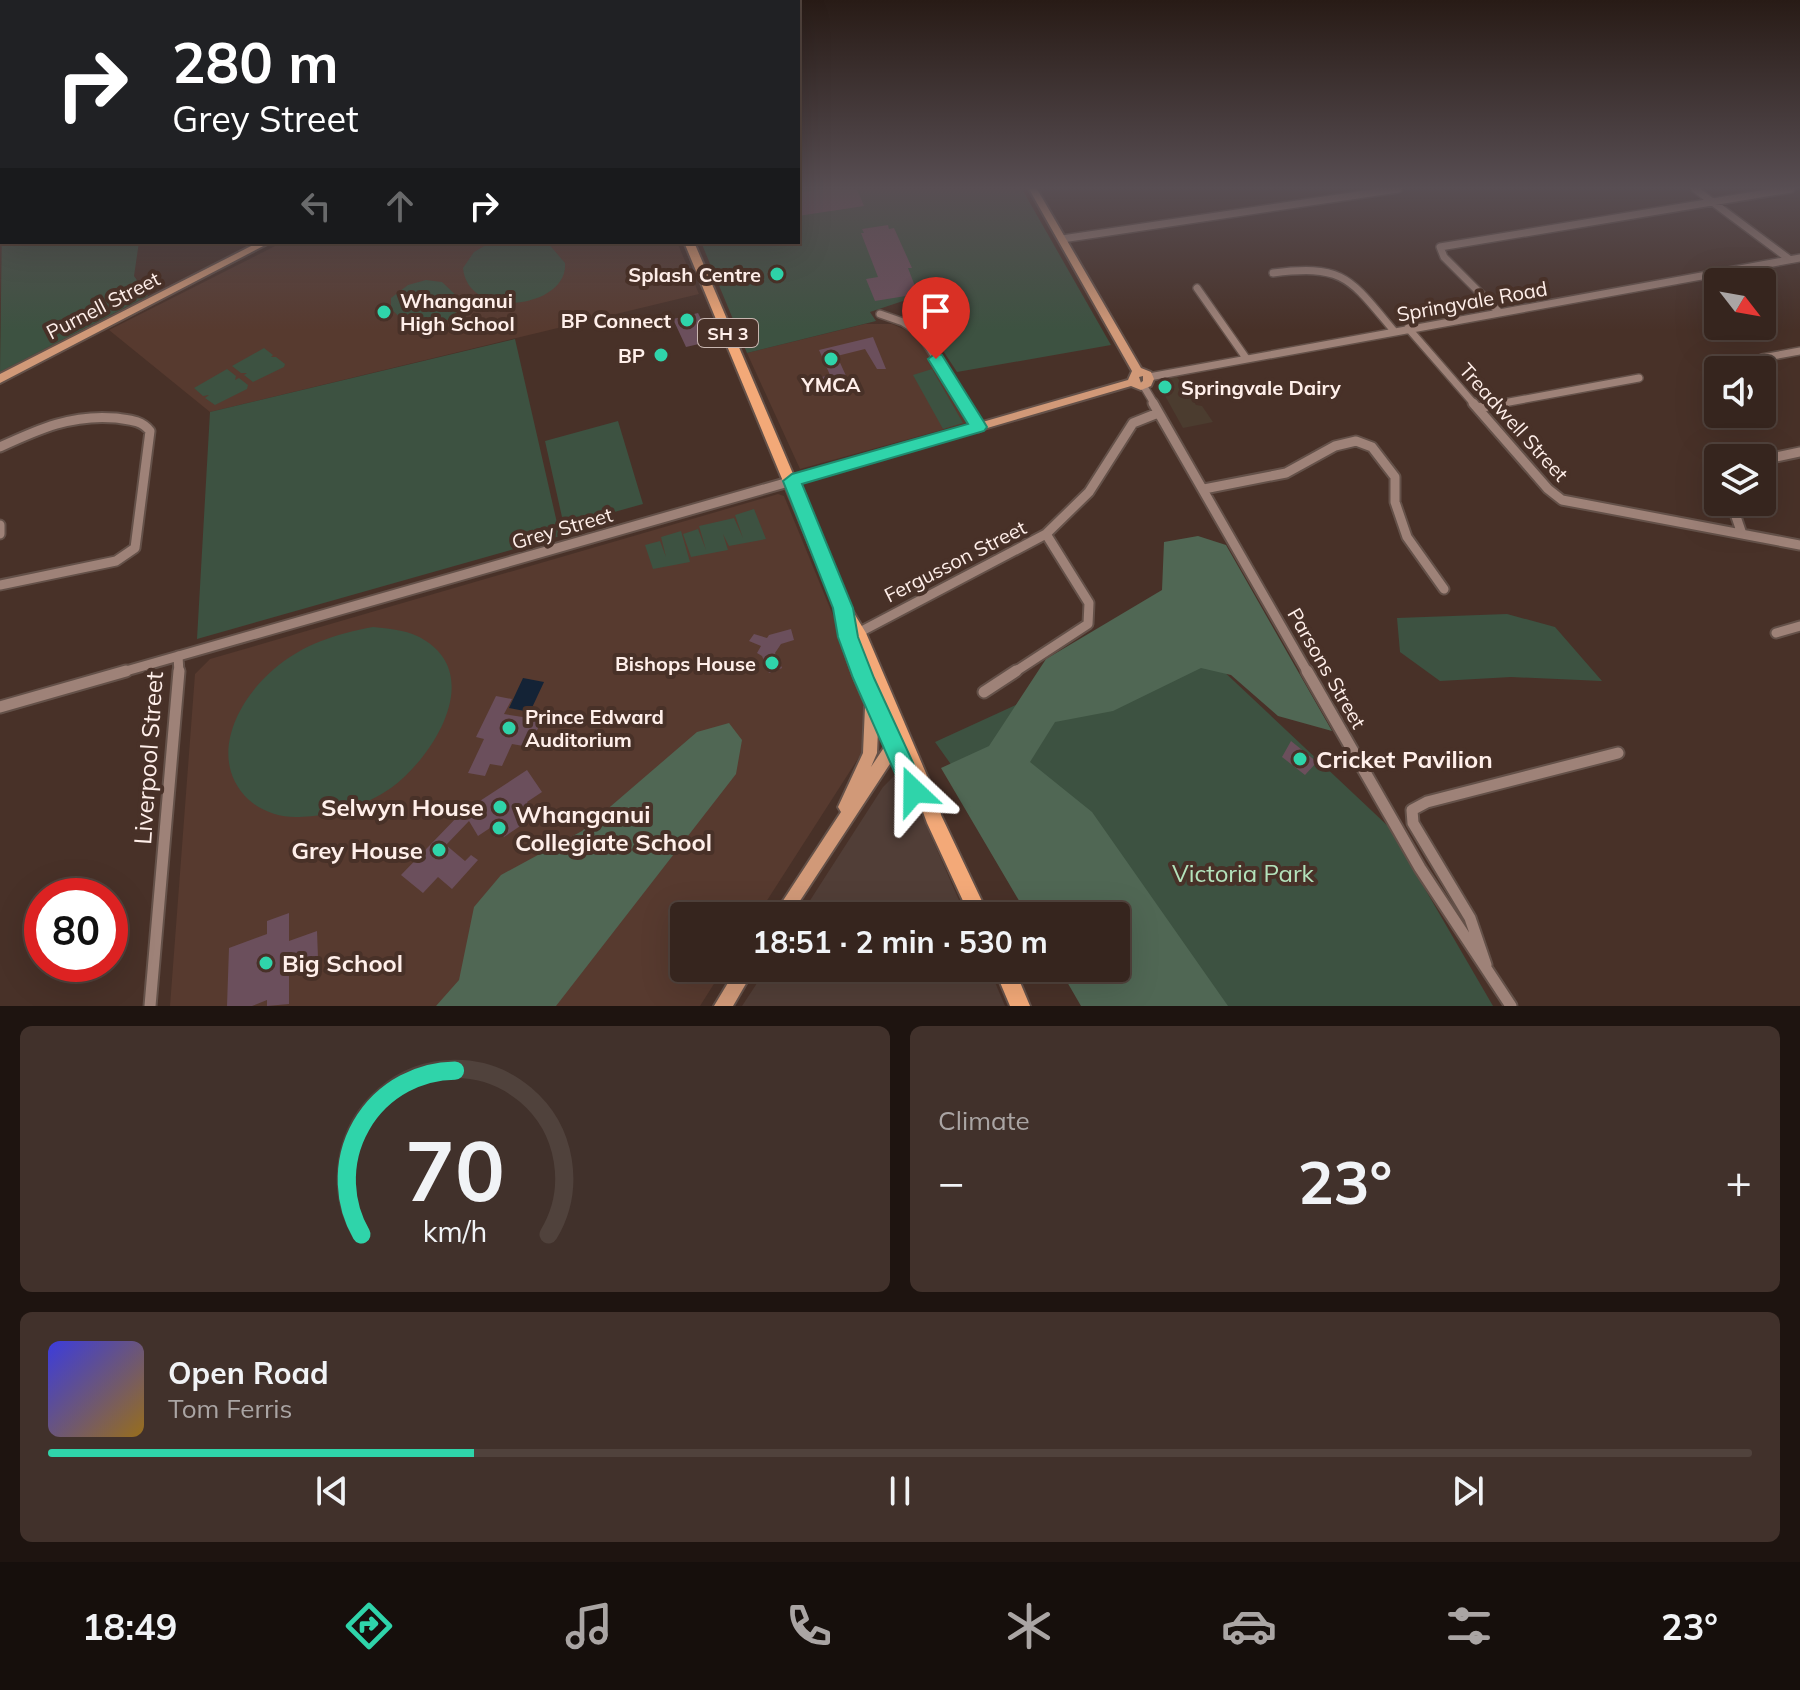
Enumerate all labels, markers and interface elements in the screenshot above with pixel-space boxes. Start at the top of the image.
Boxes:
text: 280 m [172,27,339,97]
icon: right [40,32,144,136]
text: Grey Street [172,96,359,141]
icon: left [294,184,338,228]
icon: ahead [378,184,422,228]
icon: right [462,184,506,228]
place label: Splash Centre [628,262,761,287]
marker: Splash Centre [768,265,786,283]
street label: Purnell Street [42,266,164,344]
north arrow [1704,268,1776,340]
map controls [1704,268,1776,516]
street label: Springvale Road [1395,275,1549,327]
pin [902,277,970,359]
place label: Whanganui High School [400,288,515,336]
icon: arrive [914,289,958,333]
marker: Whanganui High School [375,303,393,321]
place label: BP Connect [561,308,671,333]
marker: BP Connect [678,311,696,329]
road number: SH 3 [698,319,758,347]
place label: BP [618,343,645,368]
marker: BP [652,346,670,364]
marker: YMCA [822,350,840,368]
button: sound [1704,356,1776,428]
street label: Treadwell Street [1454,358,1574,486]
place label: YMCA [801,372,860,397]
place label: Springvale Dairy [1181,375,1341,400]
marker: Springvale Dairy [1156,378,1174,396]
button: layers [1704,444,1776,516]
street label: Grey Street [509,502,615,554]
street label: Fergusson Street [880,514,1030,608]
street label: Parsons Street [1282,603,1372,733]
place label: Bishops House [615,651,756,676]
marker: Bishops House [763,654,781,672]
street label: Liverpool Street [127,671,169,845]
place label: Prince Edward Auditorium [525,704,664,752]
marker: Prince Edward Auditorium [500,719,518,737]
place label: Cricket Pavilion [1316,744,1493,774]
position arrow [872,749,956,833]
marker: Cricket Pavilion [1291,750,1309,768]
place label: Selwyn House [321,792,484,822]
marker: Selwyn House [491,798,509,816]
place label: Whanganui Collegiate School [515,799,712,857]
marker: Whanganui Collegiate School [490,819,508,837]
place label: Grey House [291,835,423,865]
marker: Grey House [430,841,448,859]
park label: Victoria Park [1172,858,1315,888]
speed limit sign: 80 [24,878,128,982]
text: 18:51 · 2 min · 530 m [752,923,1048,961]
place label: Big School [282,948,403,978]
marker: Big School [257,954,275,972]
text: Climate [938,1104,1030,1137]
text: 70 [405,1117,505,1222]
text: 23° [1298,1144,1392,1219]
text: − [938,1154,964,1209]
text: + [1726,1154,1752,1209]
text: km/h [423,1213,487,1249]
text: Open Road [168,1354,329,1392]
text: Tom Ferris [168,1392,292,1425]
icon: previous [310,1469,354,1513]
icon: pause [878,1469,922,1513]
icon: next [1446,1469,1490,1513]
icon: directions [341,1598,397,1654]
icon: music [561,1598,617,1654]
icon: phone [781,1598,837,1654]
icon: climate [1001,1598,1057,1654]
icon: car [1221,1598,1277,1654]
icon: filters [1441,1598,1497,1654]
text: 18:49 [82,1604,177,1649]
text: 23° [1661,1604,1718,1649]

